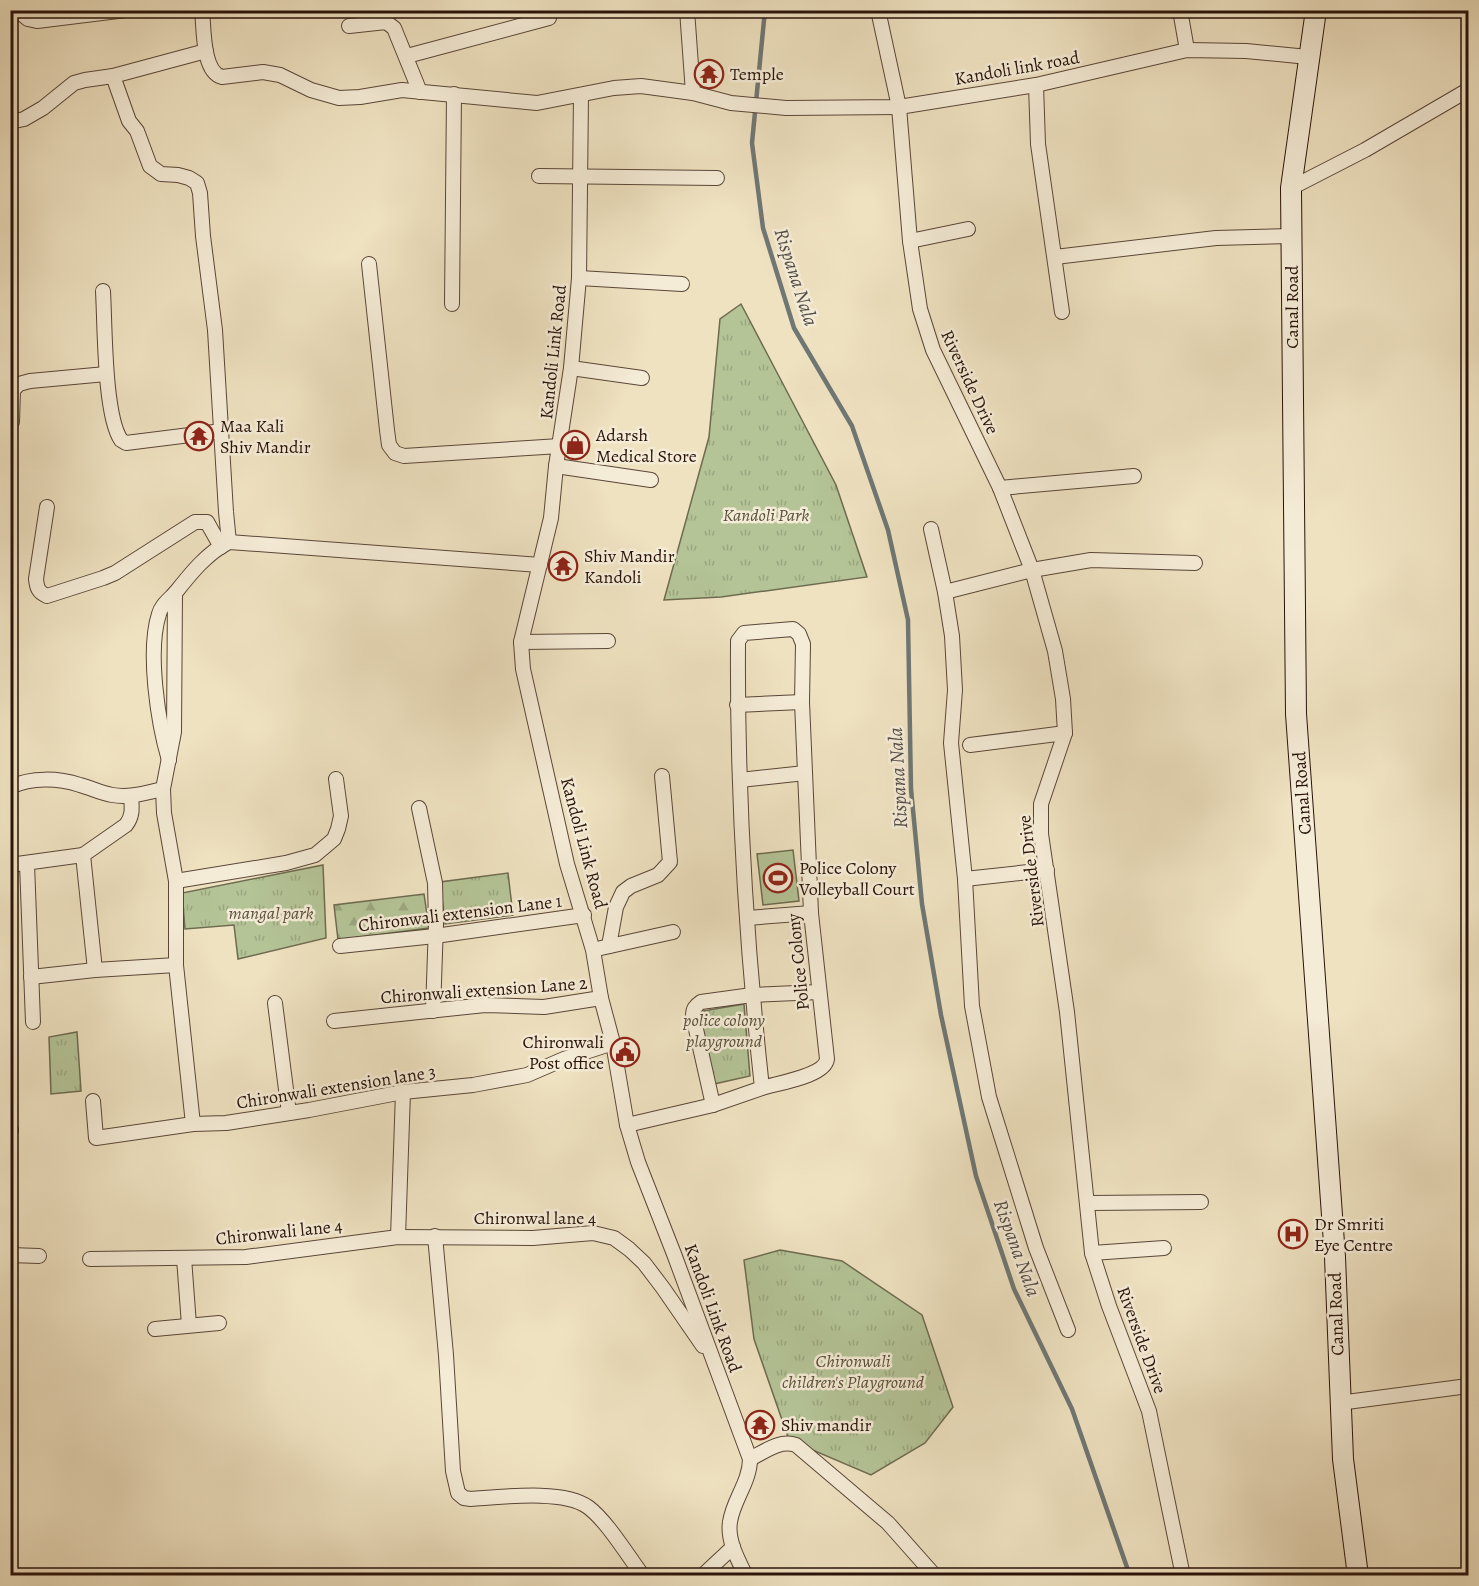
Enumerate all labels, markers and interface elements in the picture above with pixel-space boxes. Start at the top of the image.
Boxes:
street label: Kandoli link road [953,45,1082,91]
temple icon: Temple [693,58,725,90]
place label: Temple [730,62,784,86]
water label: Rispana Nala [767,225,825,329]
street label: Canal Road [1280,265,1304,349]
street label: Kandoli Link Road [534,283,572,420]
street label: Riverside Drive [935,326,1005,438]
place label: Maa Kali Shiv Mandir [220,414,311,459]
temple icon: Maa Kali Shiv Mandir [183,420,215,452]
place label: Adarsh Medical Store [595,423,697,468]
shop icon: Adarsh Medical Store [559,429,591,461]
park label: Kandoli Park [723,503,809,527]
place label: Shiv Mandir Kandoli [584,544,675,589]
temple icon: Shiv Mandir Kandoli [547,550,579,582]
water label: Rispana Nala [882,727,914,829]
street label: Canal Road [1287,750,1317,835]
street label: Kandoli Link Road [555,775,613,912]
street label: Riverside Drive [1012,814,1050,928]
place label: Police Colony Volleyball Court [798,856,915,901]
sports icon: Police Colony Volleyball Court [762,862,794,894]
street label: Chironwali extension Lane 1 [357,889,563,937]
park label: mangal park [228,901,314,925]
street label: Police Colony [781,911,815,1012]
street label: Chironwali extension Lane 2 [380,971,589,1009]
park label: police colony playground [682,1008,765,1053]
place label: Chironwali Post office [523,1030,604,1075]
public building icon: Chironwali Post office [609,1036,641,1068]
street label: Chironwali extension lane 3 [235,1059,437,1115]
water label: Rispana Nala [987,1196,1047,1300]
street label: Chironwal lane 4 [474,1206,596,1230]
place label: Dr Smriti Eye Centre [1314,1212,1393,1257]
street label: Chironwali lane 4 [214,1213,344,1251]
hospital icon: Dr Smriti Eye Centre [1277,1218,1309,1250]
street label: Kandoli Link Road [679,1240,747,1376]
street label: Canal Road [1323,1272,1349,1356]
street label: Riverside Drive [1111,1283,1173,1397]
park label: Chironwali children's Playground [782,1349,925,1394]
temple icon: Shiv mandir [744,1409,776,1441]
place label: Shiv mandir [781,1413,872,1437]

